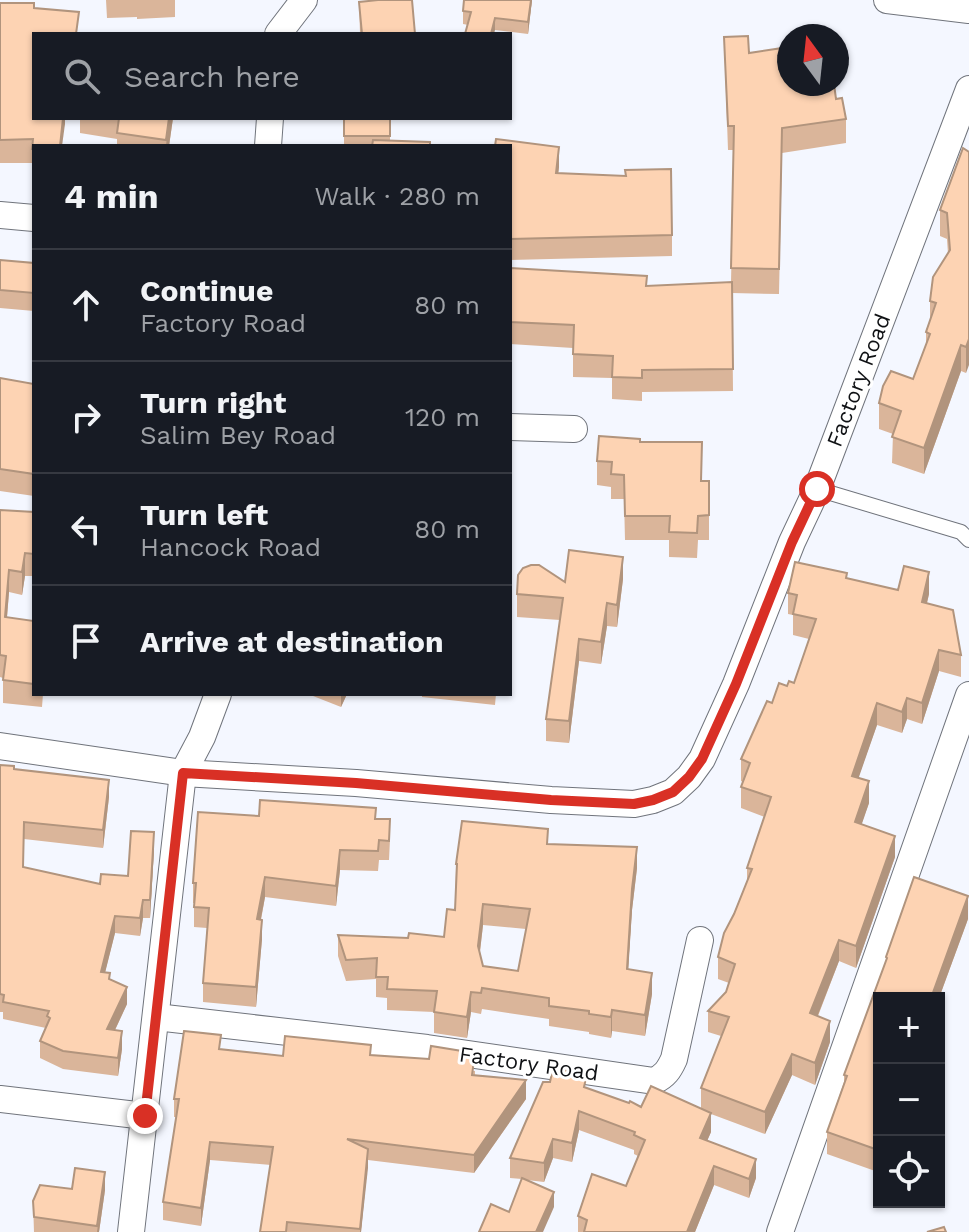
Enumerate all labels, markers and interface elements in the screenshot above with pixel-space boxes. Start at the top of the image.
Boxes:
north arrow [777,24,849,96]
search box [32,32,512,120]
icon: search [60,54,104,98]
text: Search here [124,59,300,94]
text: 4 min [64,176,159,216]
text: Walk · 280 m [315,181,480,211]
text: Continue [140,273,273,308]
icon: ahead [64,283,108,327]
text: 80 m [414,290,480,320]
text: Factory Road [140,308,306,338]
street label: Factory Road [822,310,895,450]
text: Turn right [140,385,286,420]
icon: right [64,395,108,439]
text: 120 m [405,402,480,432]
text: Salim Bey Road [140,420,336,450]
route start [799,471,835,507]
text: Turn left [140,497,268,532]
icon: left [64,507,108,551]
text: 80 m [414,514,480,544]
text: Hancock Road [140,532,321,562]
icon: arrive [64,619,108,663]
text: Arrive at destination [140,624,444,659]
map controls [873,992,945,1208]
button: + [873,992,945,1064]
street label: Factory Road [458,1041,600,1086]
button: − [873,1064,945,1136]
route end [127,1098,163,1134]
button: locate [873,1136,945,1208]

